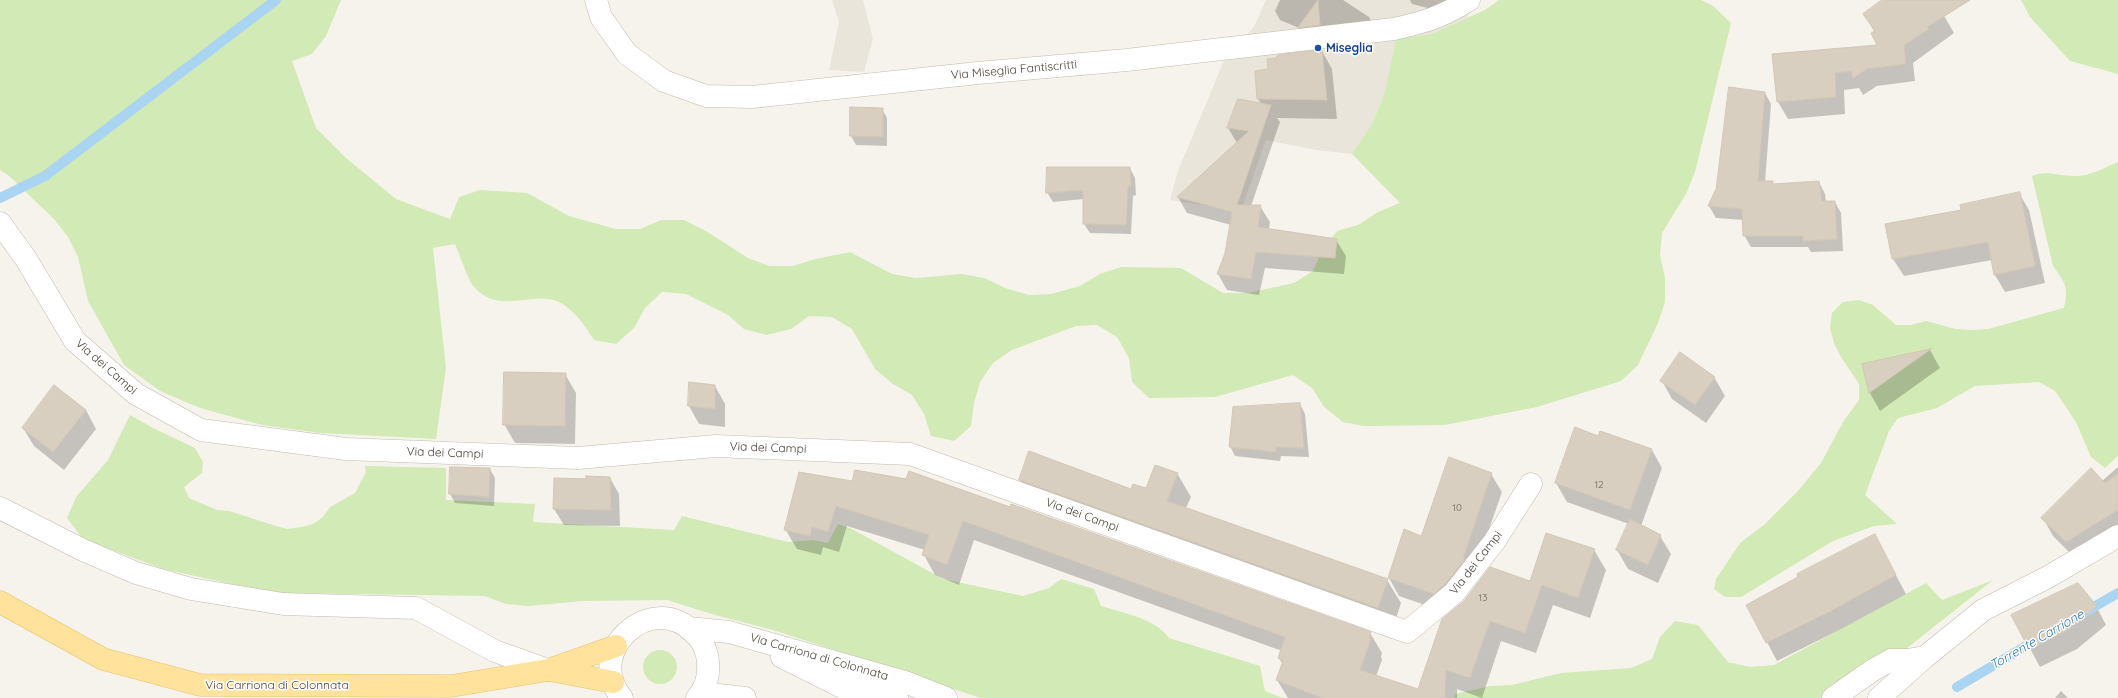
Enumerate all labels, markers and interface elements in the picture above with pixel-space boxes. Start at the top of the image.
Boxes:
place label: Miseglia [1326,41,1373,55]
marker: Miseglia [1313,43,1323,53]
street label: Via Miseglia Fantiscritti [950,57,1078,83]
street label: Via dei Campi [72,336,140,398]
street label: Via dei Campi [729,439,807,457]
street label: Via dei Campi [406,444,484,462]
house number: 12 [1594,479,1604,491]
street label: Via dei Campi [1043,495,1121,535]
house number: 10 [1452,502,1462,514]
street label: Via dei Campi [1447,528,1505,598]
house number: 13 [1479,592,1487,604]
water label: Torrente Carrione [1987,607,2087,673]
street label: Via Carriona di Colonnata [748,630,890,684]
street label: Via Carriona di Colonnata [205,678,349,692]

